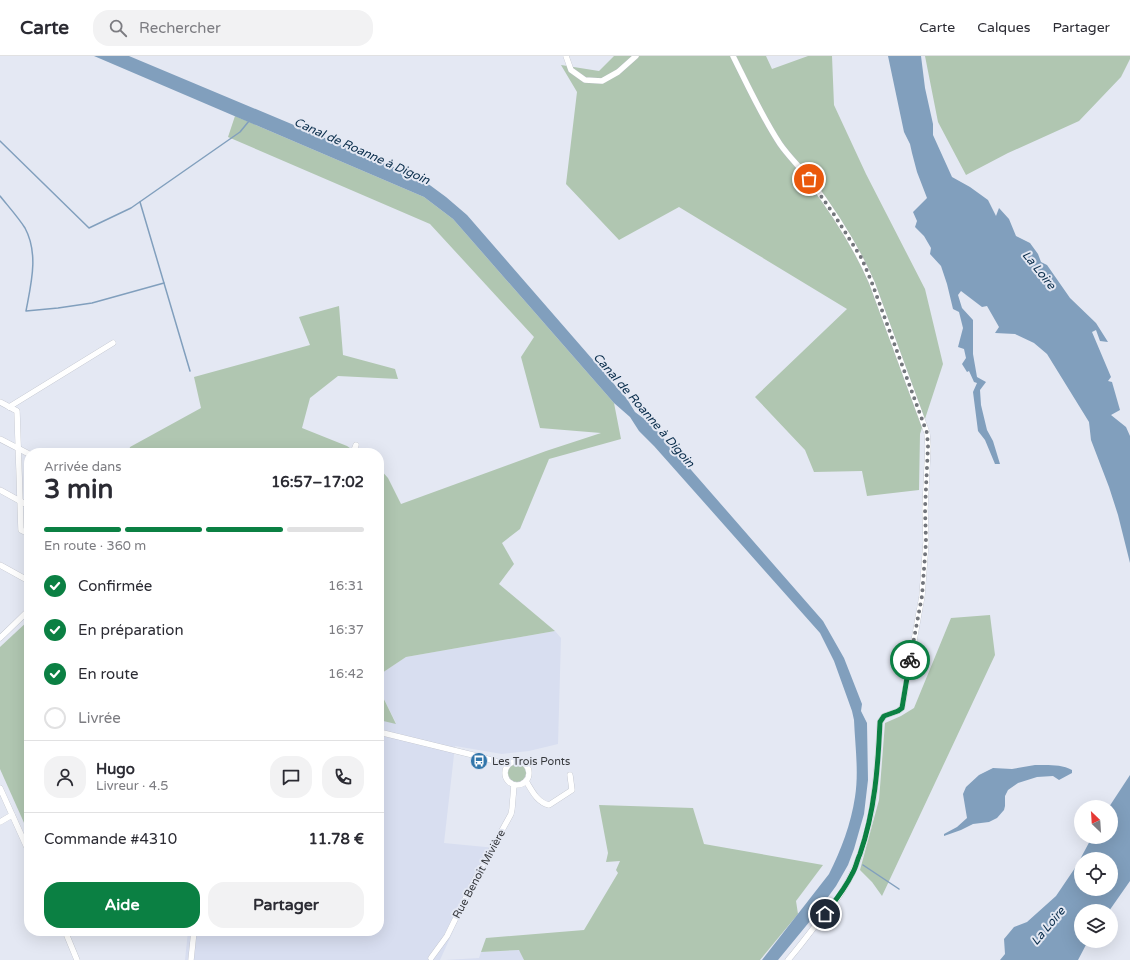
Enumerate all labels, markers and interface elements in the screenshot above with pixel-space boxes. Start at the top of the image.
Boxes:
search box [93,10,373,46]
text: Carte [20,17,69,39]
icon: search [107,17,129,39]
text: Rechercher [139,19,221,37]
text: Carte [919,19,955,36]
text: Calques [977,19,1030,36]
text: Partager [1052,19,1110,36]
water label: Canal de Roanne à Digoin [292,115,433,188]
pin [792,162,826,196]
icon: bag [798,168,820,190]
water label: La Loire [1019,248,1059,293]
water label: Canal de Roanne à Digoin [591,350,698,470]
text: Arrivée dans [44,459,121,475]
text: 16:57–17:02 [271,473,364,491]
text: 3 min [44,474,113,505]
text: En route · 360 m [44,538,146,554]
icon: check [44,575,66,597]
text: Confirmée [78,577,152,595]
text: 16:31 [328,578,364,594]
icon: check [44,619,66,641]
text: En préparation [78,621,184,639]
text: 16:37 [328,622,364,638]
courier [890,640,930,680]
icon: bike [899,649,921,671]
icon: check [44,663,66,685]
text: En route [78,665,138,683]
text: 16:42 [328,666,364,682]
text: Livrée [78,709,121,727]
bus stop icon: Les Trois Ponts [469,751,489,771]
place label: Les Trois Ponts [492,755,570,768]
button: person [44,756,86,798]
button: chat [270,756,312,798]
button: phone [322,756,364,798]
text: Hugo [96,760,135,778]
text: Livreur · 4.5 [96,778,169,794]
north arrow [1074,800,1118,844]
map controls [1074,800,1118,948]
street label: Rue Benoit Mivière [450,827,508,921]
text: Commande #4310 [44,830,177,848]
text: 11.78 € [308,830,364,848]
button: locate [1074,852,1118,896]
button: Aide [44,882,200,928]
button: Partager [208,882,364,928]
pin [808,897,842,931]
icon: home [814,903,836,925]
water label: La Loire [1028,903,1069,948]
button: layers [1074,904,1118,948]

